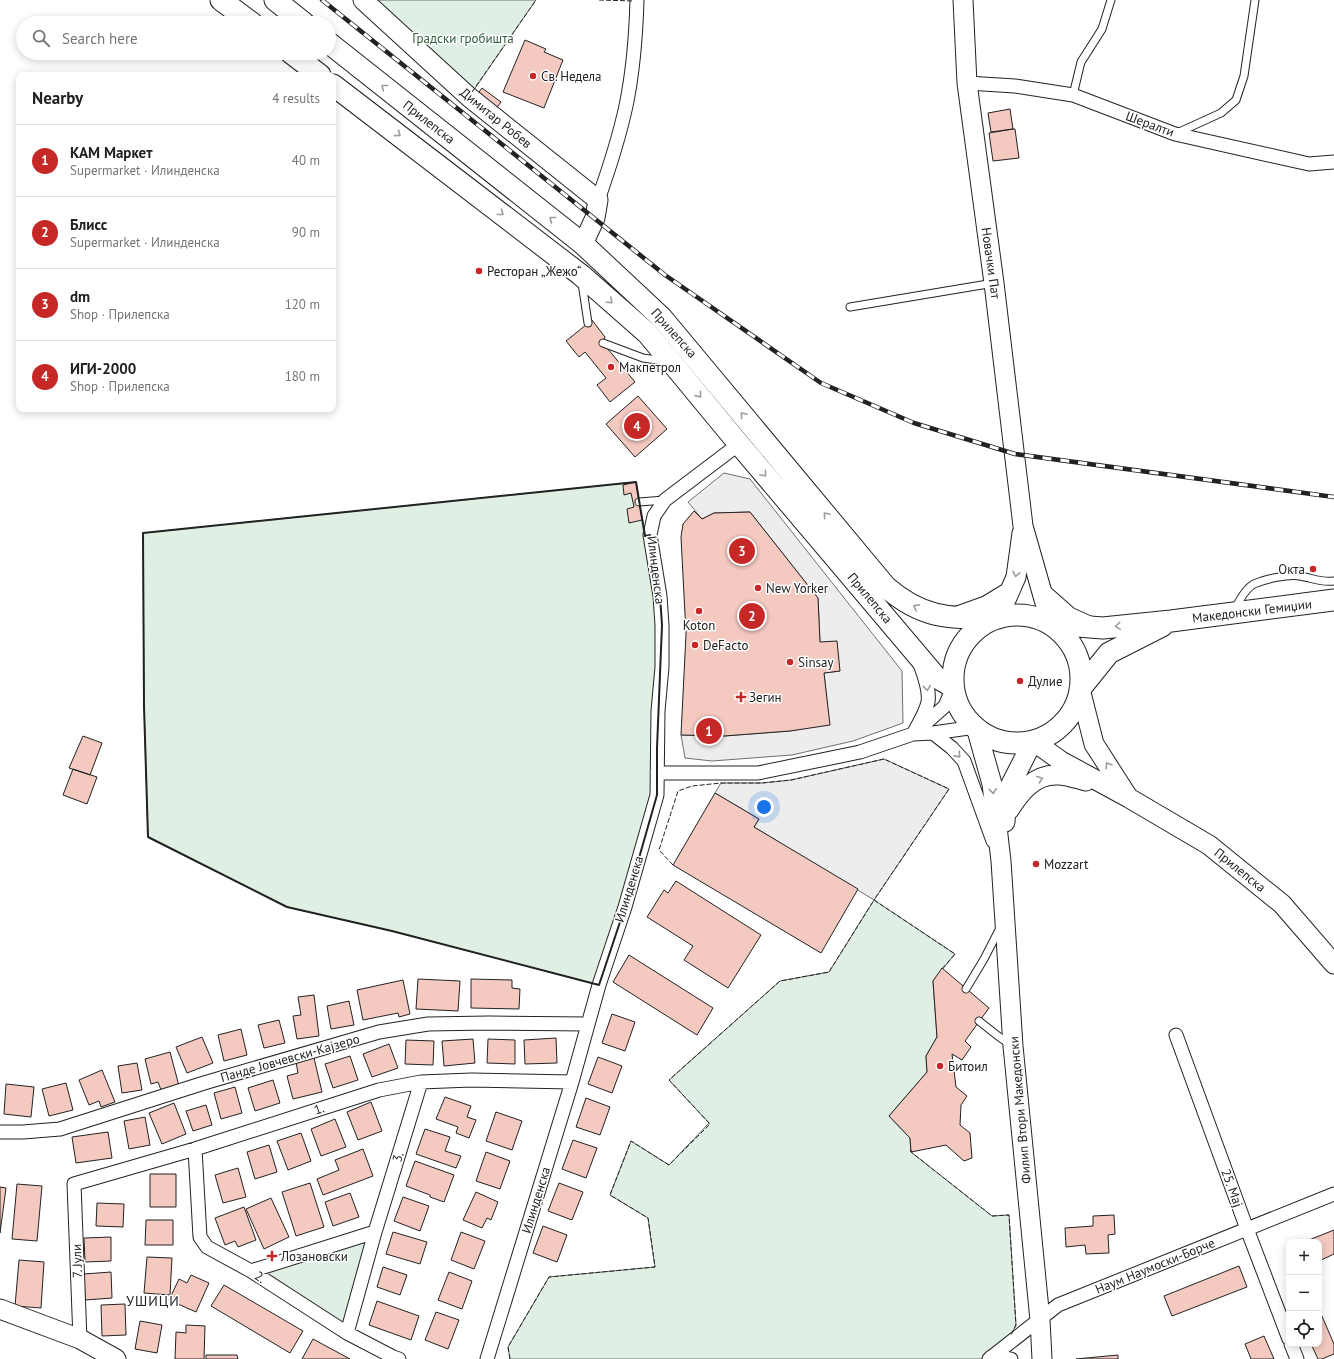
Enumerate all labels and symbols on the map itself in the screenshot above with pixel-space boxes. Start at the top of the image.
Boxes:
park label: Градски гробишта [412,30,514,47]
place label: Св. Недела [541,68,602,85]
marker: Св. Недела [528,71,538,81]
one-way arrow [382,84,389,91]
street label: Димитар Робев [457,84,535,152]
street label: Прилепска [400,96,458,148]
street label: Шералти [1123,107,1177,141]
one-way arrow [393,129,400,136]
one-way arrow [496,208,503,215]
one-way arrow [550,217,557,224]
street label: Новачки Пат [978,226,1005,301]
place label: Ресторан „Жежо“ [487,263,582,280]
marker: Ресторан „Жежо“ [474,266,484,276]
one-way arrow [605,296,613,303]
street label: Прилепска [647,305,701,361]
place label: Макпетрол [619,359,681,376]
marker: Макпетрол [606,362,616,372]
one-way arrow [694,391,701,398]
pin: 4 [624,411,650,441]
one-way arrow [741,412,748,419]
one-way arrow [759,469,767,477]
one-way arrow [824,512,831,519]
street label: Илинденска [643,535,669,605]
pin: 3 [729,536,755,566]
place label: Окта [1278,561,1305,578]
marker: Окта [1308,564,1318,574]
street label: Прилепска [844,569,896,627]
one-way arrow [1012,570,1021,577]
place label: New Yorker [766,580,829,597]
marker: New Yorker [753,583,763,593]
street label: Македонски Гемиџии [1191,595,1313,627]
pin: 2 [739,601,765,631]
one-way arrow [913,604,920,612]
marker: Koton [694,606,704,616]
place label: Koton [683,617,715,634]
one-way arrow [1115,621,1121,630]
place label: DeFacto [703,637,748,654]
marker: DeFacto [690,640,700,650]
place label: Sinsay [798,654,833,671]
marker: Sinsay [785,657,795,667]
place label: Дулие [1028,673,1063,690]
marker: Дулие [1015,676,1025,686]
one-way arrow [922,685,931,691]
place label: Зегин [749,689,782,706]
marker: Зегин [736,692,746,702]
pin: 1 [696,716,722,746]
one-way arrow [953,750,960,757]
one-way arrow [1105,762,1112,769]
one-way arrow [1037,776,1044,784]
one-way arrow [988,788,997,794]
your location [754,797,774,817]
street label: Прилепска [1211,844,1269,896]
street label: Илинденска [611,854,647,924]
place label: Mozzart [1044,856,1089,873]
marker: Mozzart [1031,859,1041,869]
street label: Панде Јовчевски-Кајзеро [218,1030,362,1086]
street label: Филип Втори Македонски [1005,1036,1035,1184]
place label: Битоил [948,1058,988,1075]
marker: Битоил [935,1061,945,1071]
street label: 1. [312,1099,327,1119]
street label: 3. [388,1150,408,1164]
street label: Илинденска [518,1165,554,1235]
street label: 25. Мај [1217,1166,1247,1210]
street label: Наум Наумоски-Борче [1093,1234,1217,1298]
street label: 7. Јули [68,1244,86,1278]
place label: Лозановски [280,1248,348,1265]
marker: Лозановски [266,1250,278,1262]
street label: 2. [251,1267,269,1287]
district label: УШИЦИ [126,1292,180,1310]

